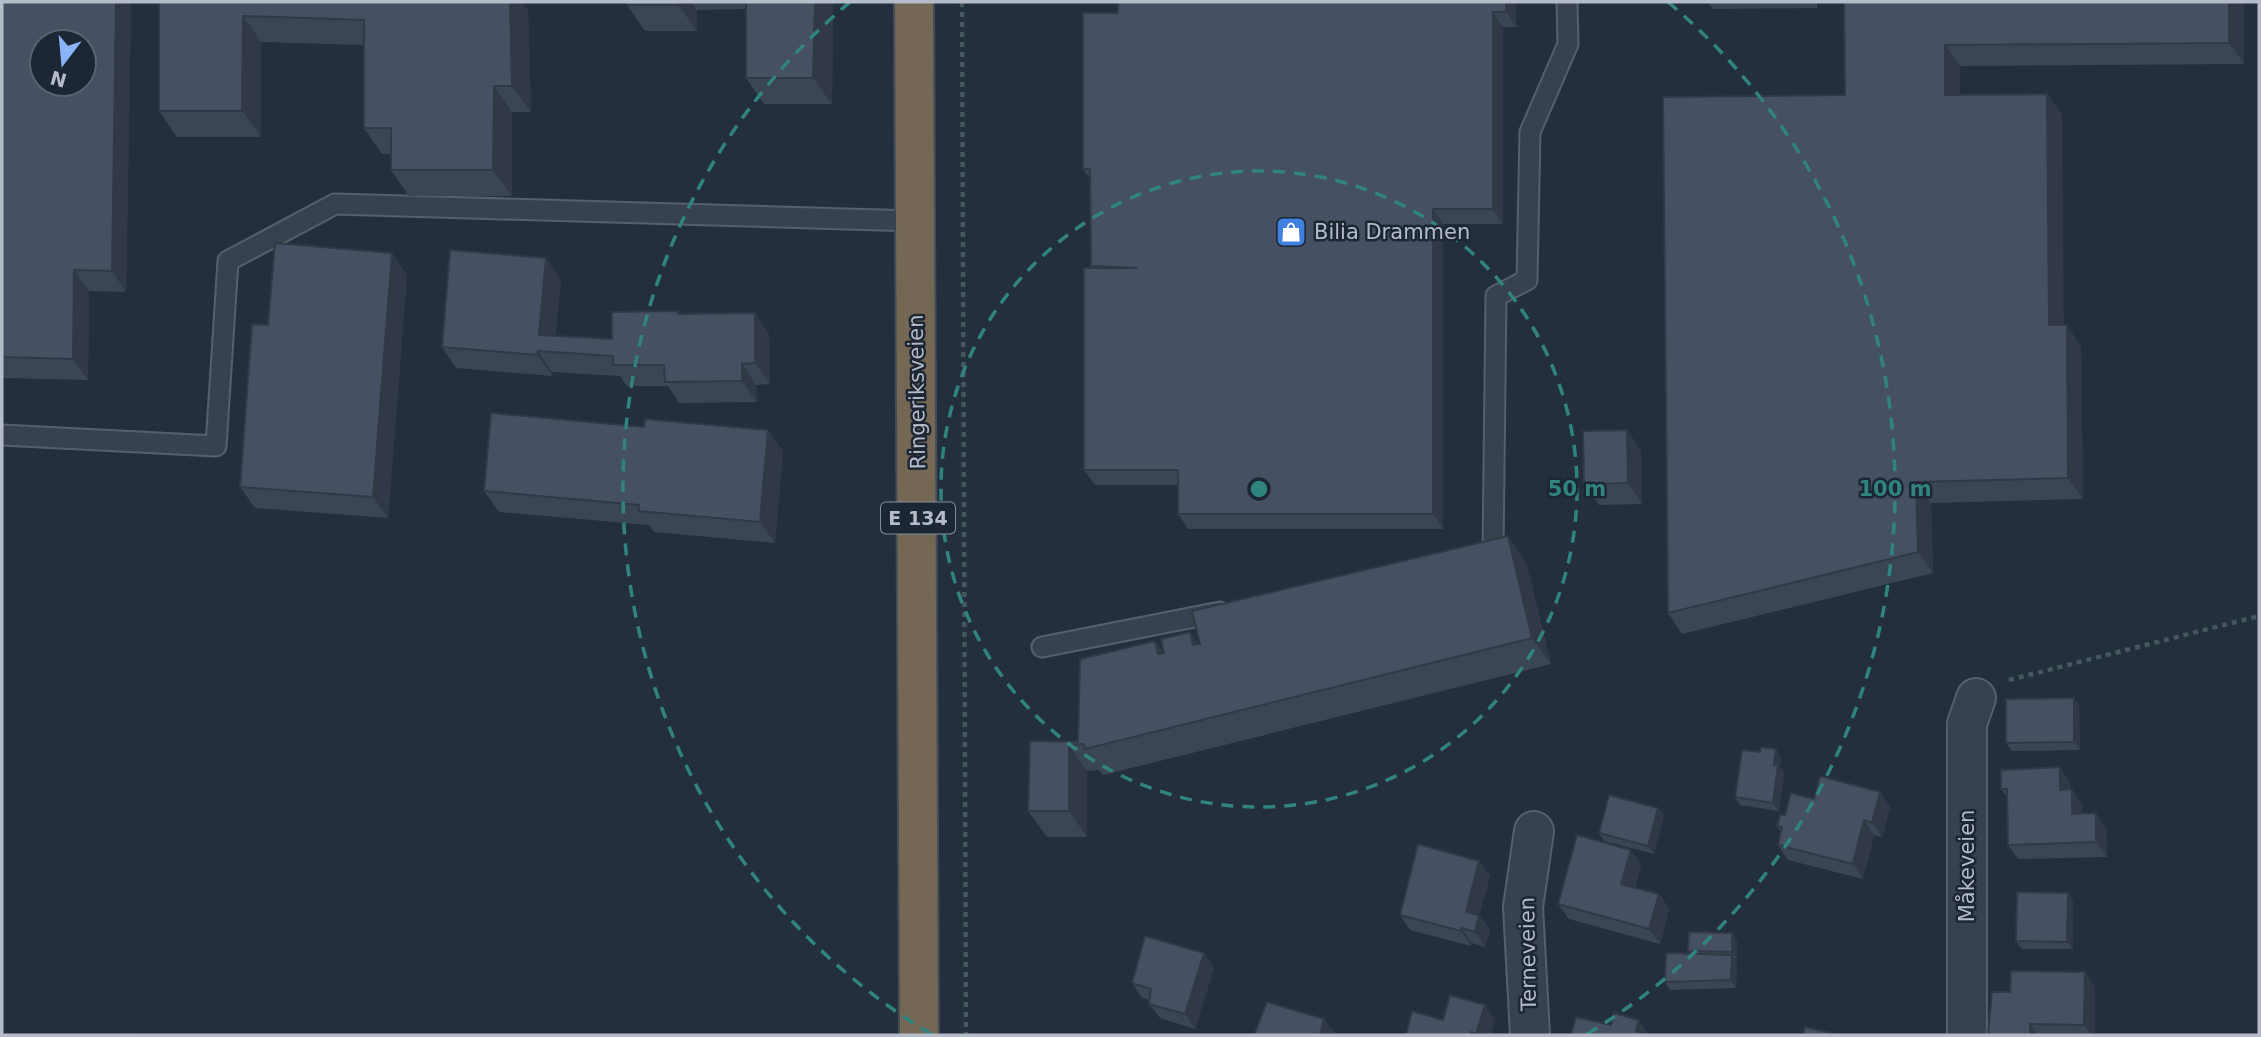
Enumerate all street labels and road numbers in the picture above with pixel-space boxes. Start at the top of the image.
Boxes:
street label: Ringeriksveien [904,314,930,470]
road number: E 134 [881,503,955,534]
street label: Måkeveien [1954,810,1979,922]
street label: Terneveien [1515,897,1541,1012]

